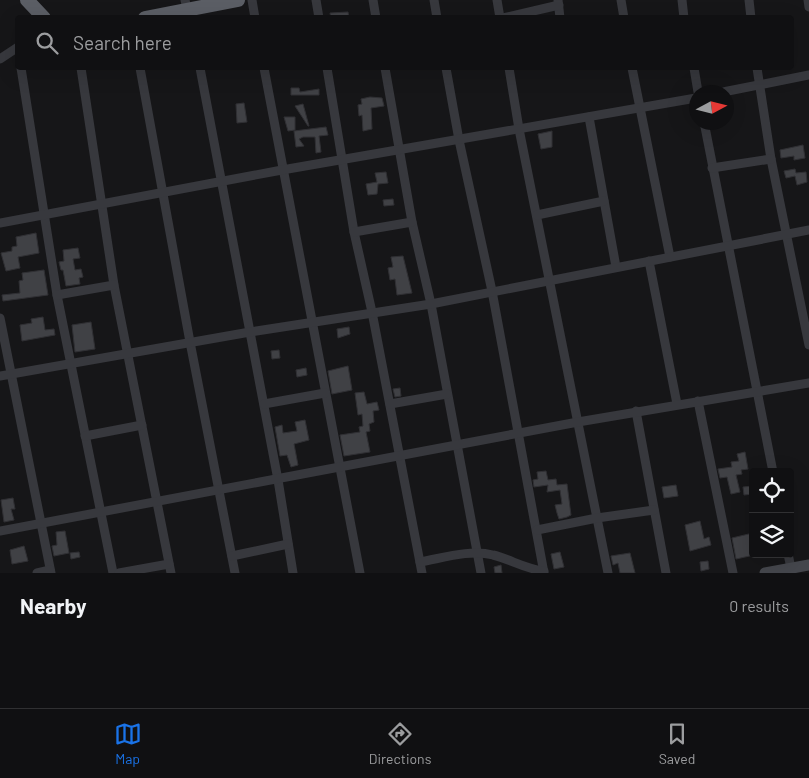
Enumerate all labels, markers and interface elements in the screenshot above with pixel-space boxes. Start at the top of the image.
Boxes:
search box [15,15,794,70]
icon: search [33,29,61,57]
text: Search here [73,31,172,54]
north arrow [689,85,734,130]
map controls [749,468,794,558]
button: locate [749,468,794,513]
button: layers [749,513,794,558]
text: Nearby [20,593,86,618]
text: 0 results [729,596,789,615]
tab: Map [114,720,142,767]
tab: Directions [369,720,431,767]
tab: Saved [659,720,695,767]

